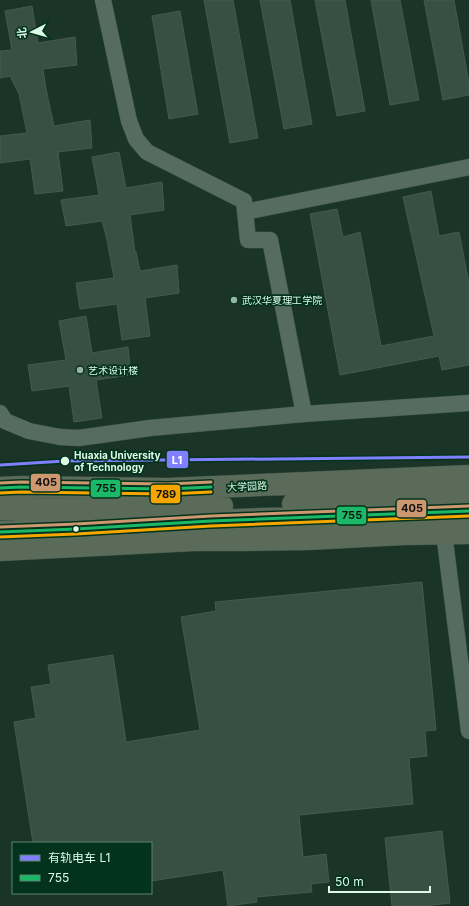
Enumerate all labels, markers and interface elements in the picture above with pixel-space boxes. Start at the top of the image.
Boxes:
north arrow [12,12,52,52]
text: 北 [15,27,30,39]
place label: 武汉华夏理工学院 [242,294,322,306]
marker: 武汉华夏理工学院 [229,295,239,305]
place label: 艺术设计楼 [88,364,138,376]
marker: 艺术设计楼 [75,365,85,375]
place label: Huaxia University of Technology [74,449,161,474]
line badge: L1 [166,450,189,469]
text: L1 [172,453,182,467]
marker: Huaxia University of Technology [59,455,71,467]
line badge: 405 [30,473,61,492]
text: 405 [35,475,57,489]
line badge: 755 [90,479,121,498]
street label: 大学园路 [227,479,267,493]
text: 755 [96,481,116,495]
line badge: 789 [150,484,181,504]
text: 789 [156,487,176,501]
line badge: 405 [396,499,427,518]
text: 405 [401,501,423,515]
line badge: 755 [336,506,367,525]
text: 755 [342,508,362,522]
unlabelled marker [71,524,81,534]
legend [12,842,152,894]
text: 有轨电车 L1 [48,850,111,865]
scale bar [329,868,430,894]
text: 755 [48,870,69,885]
text: 50 m [335,874,364,889]

